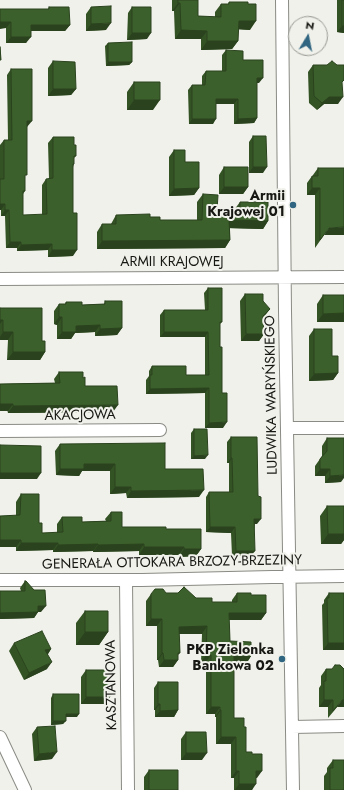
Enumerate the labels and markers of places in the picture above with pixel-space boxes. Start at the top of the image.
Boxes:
place label: Armii Krajowej 01 [207,189,285,222]
marker: Armii Krajowej 01 [288,200,298,210]
place label: PKP Zielonka Bankowa 02 [186,643,274,676]
marker: PKP Zielonka Bankowa 02 [277,654,287,664]

